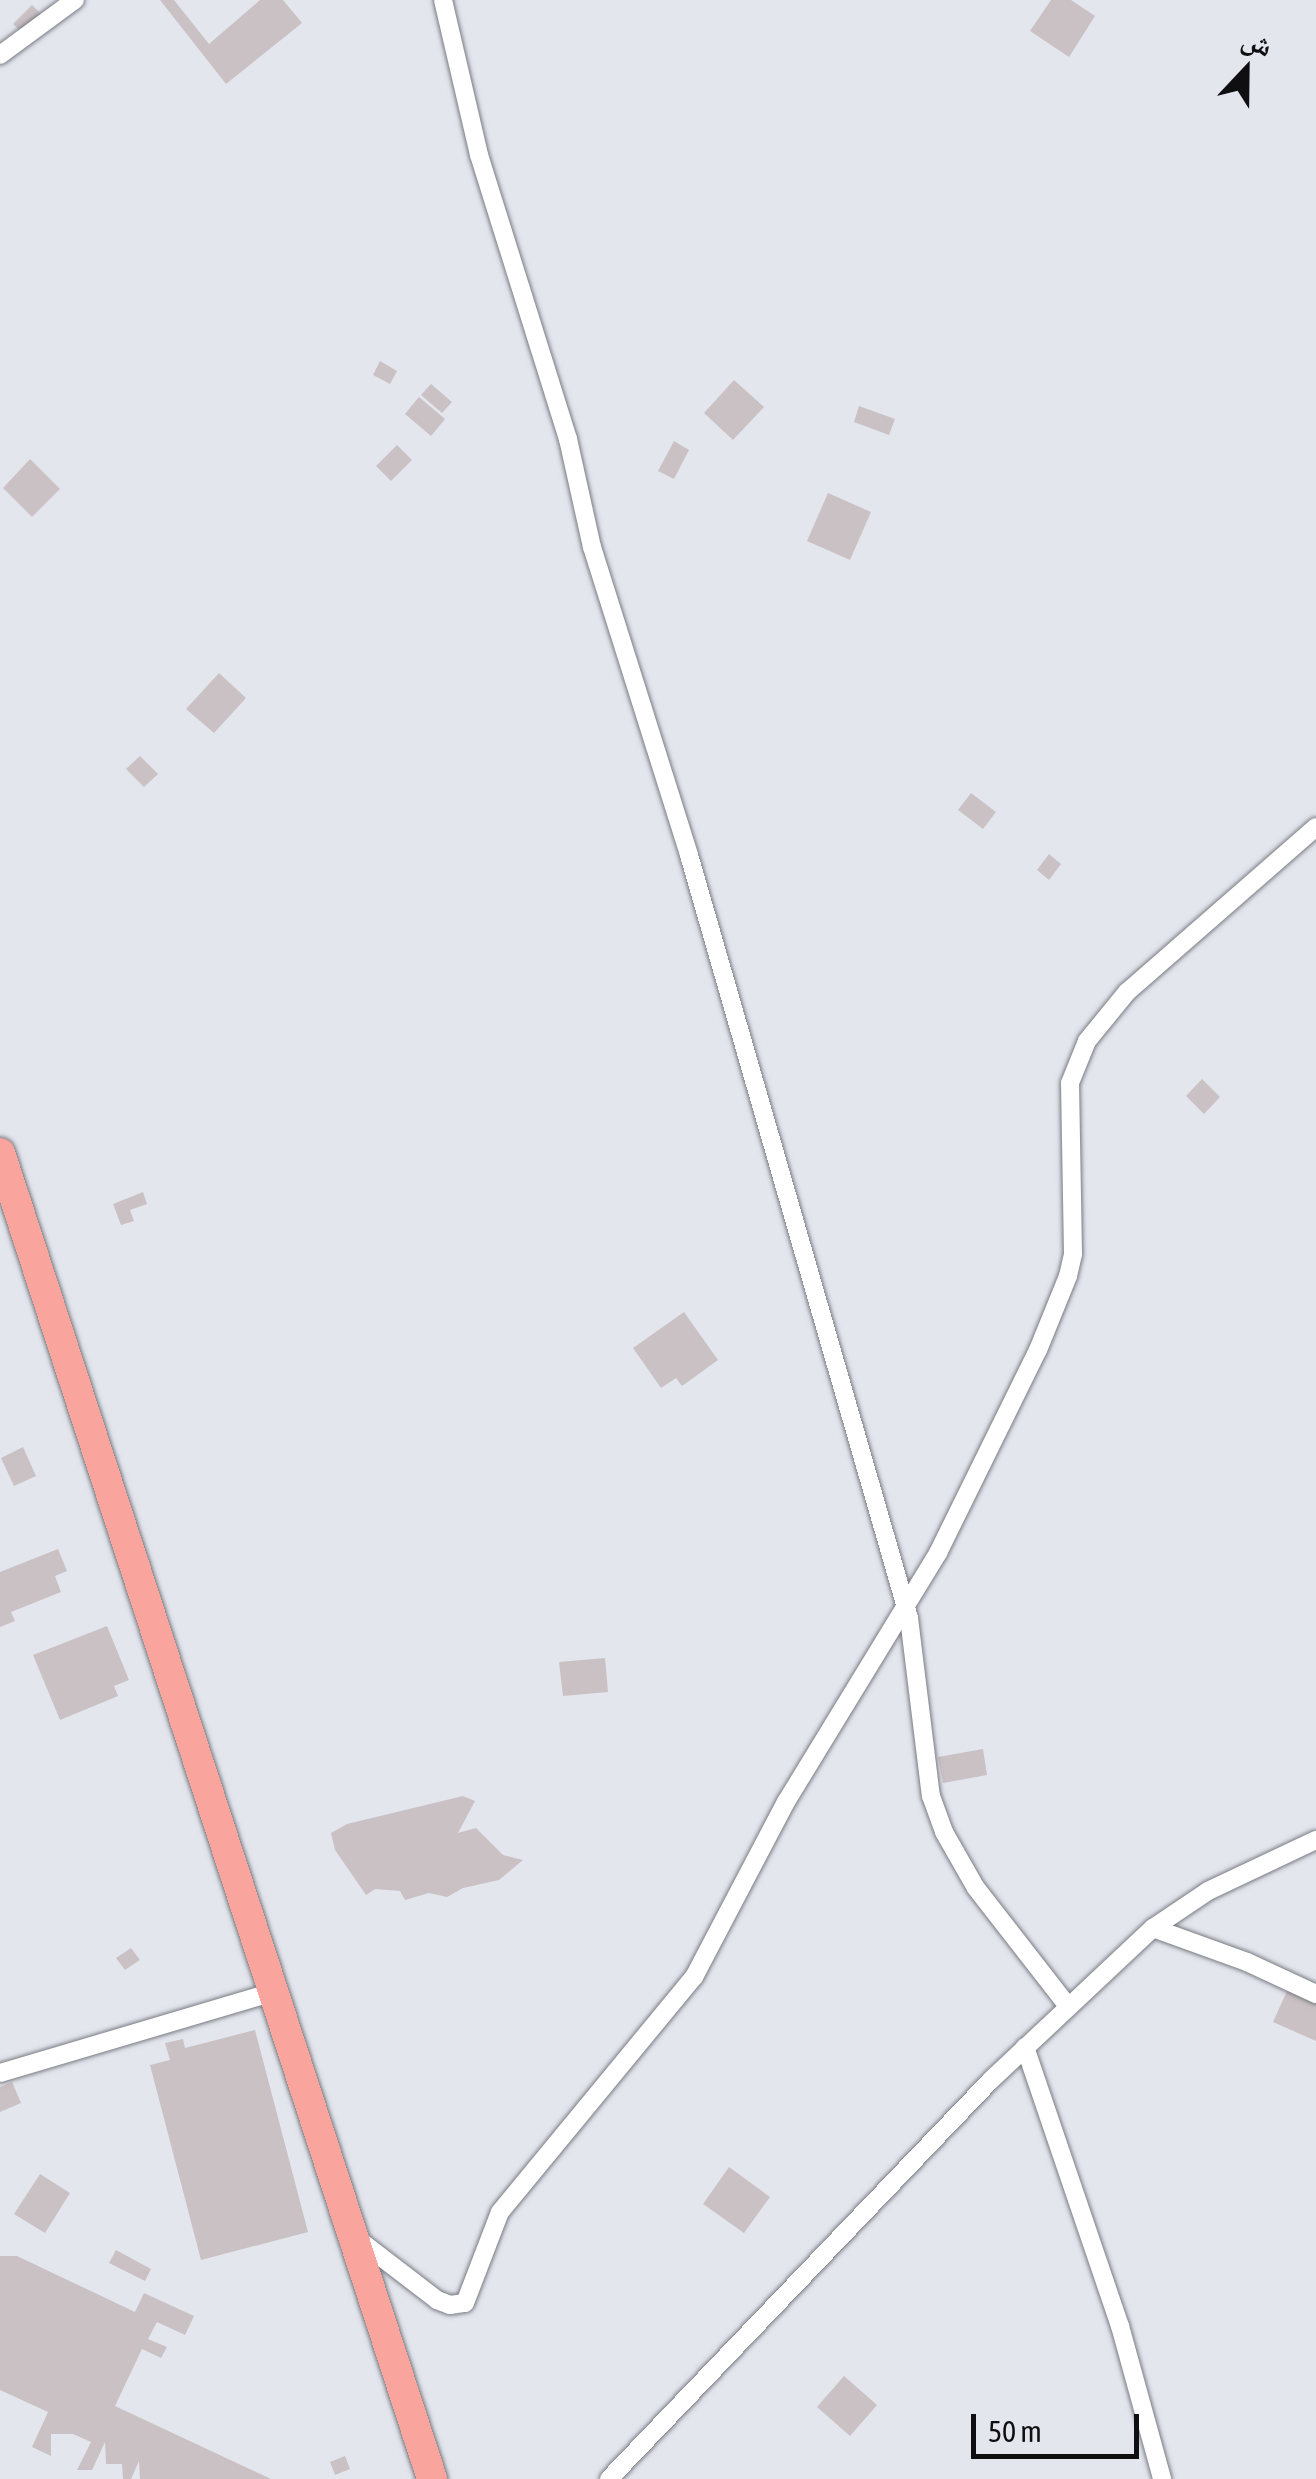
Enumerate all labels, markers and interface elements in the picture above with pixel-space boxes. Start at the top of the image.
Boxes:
north arrow [1196,20,1296,120]
text: ش [1237,22,1277,63]
scale bar [976,2394,1144,2456]
text: 50 m [988,2414,1042,2448]

